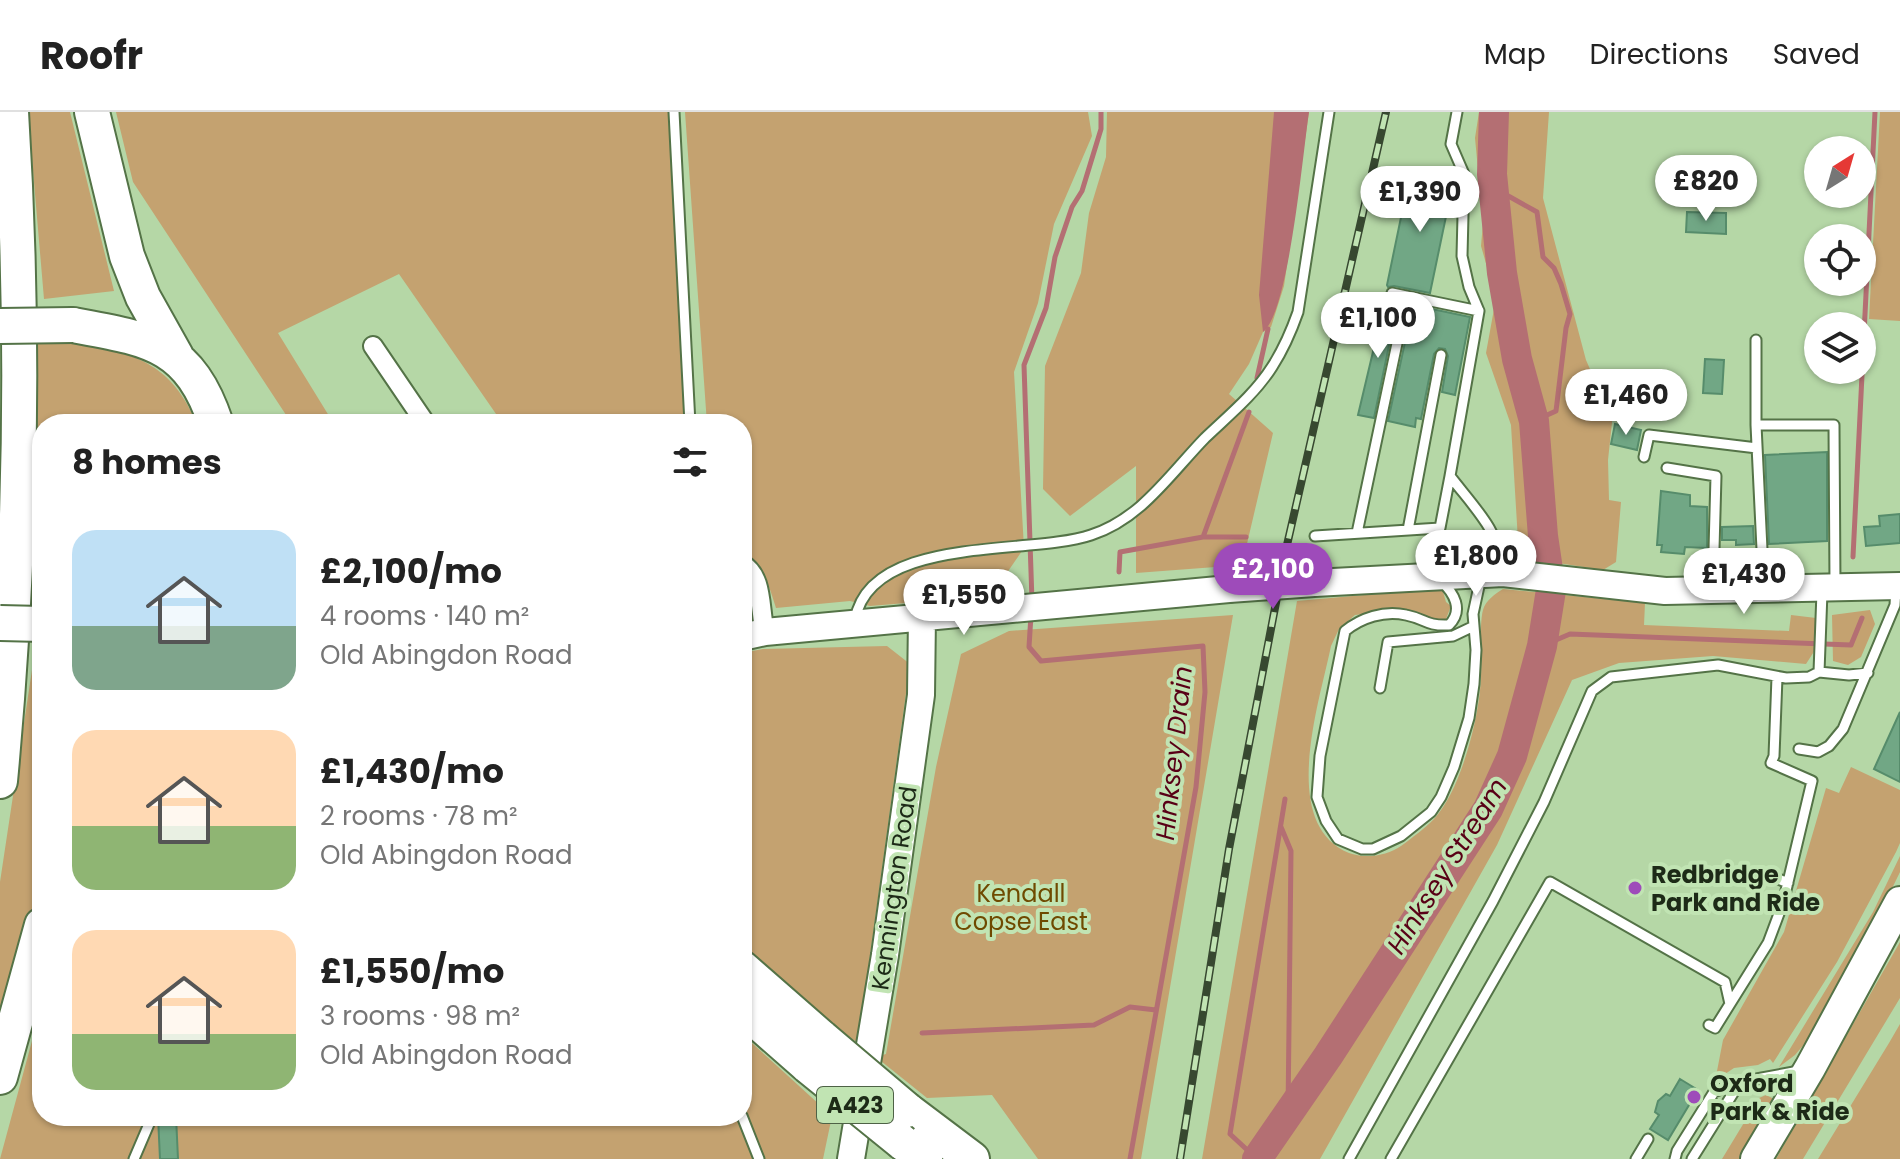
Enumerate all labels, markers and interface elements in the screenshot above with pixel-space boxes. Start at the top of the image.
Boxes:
text: Roofr [40,29,143,82]
text: Map [1484,35,1546,74]
text: Directions [1590,35,1729,74]
text: Saved [1773,35,1860,74]
north arrow [1804,136,1876,208]
map controls [1804,136,1876,384]
pin: £820 [1659,155,1753,223]
text: £820 [1673,163,1739,199]
pin: £1,390 [1355,166,1485,234]
text: £1,390 [1378,174,1462,210]
button: locate [1804,224,1876,296]
pin: £1,100 [1313,292,1443,360]
text: £1,100 [1339,300,1417,336]
button: layers [1804,312,1876,384]
pin: £1,460 [1561,369,1691,437]
text: £1,460 [1583,377,1669,413]
text: 8 homes [72,438,222,486]
icon: filters [668,440,712,484]
pin: £1,800 [1411,530,1541,598]
text: £1,800 [1433,538,1519,574]
pin: £2,100 [1208,543,1338,611]
text: £2,100/mo [320,547,502,595]
pin: £1,430 [1679,548,1809,616]
text: £2,100 [1231,551,1315,587]
text: £1,430 [1702,556,1786,592]
icon: home [136,562,232,658]
pin: £1,550 [899,569,1029,637]
text: £1,550 [921,577,1007,613]
text: 4 rooms · 140 m² [320,598,529,634]
text: Old Abingdon Road [320,637,572,673]
water label: Hinksey Drain [1147,664,1201,842]
text: £1,430/mo [320,747,504,795]
icon: home [136,762,232,858]
water label: Hinksey Stream [1378,771,1516,961]
street label: Kennington Road [863,784,925,992]
text: 2 rooms · 78 m² [320,798,518,834]
text: Old Abingdon Road [320,837,572,873]
place label: Redbridge Park and Ride [1651,858,1820,919]
park label: Kendall Copse East [954,877,1088,938]
marker: Redbridge Park and Ride [1626,879,1644,897]
text: £1,550/mo [320,947,505,995]
icon: home [136,962,232,1058]
text: 3 rooms · 98 m² [320,998,520,1034]
text: Old Abingdon Road [320,1037,572,1073]
place label: Oxford Park & Ride [1710,1067,1850,1128]
road number: A423 [817,1087,893,1123]
marker: Oxford Park & Ride [1685,1088,1703,1106]

